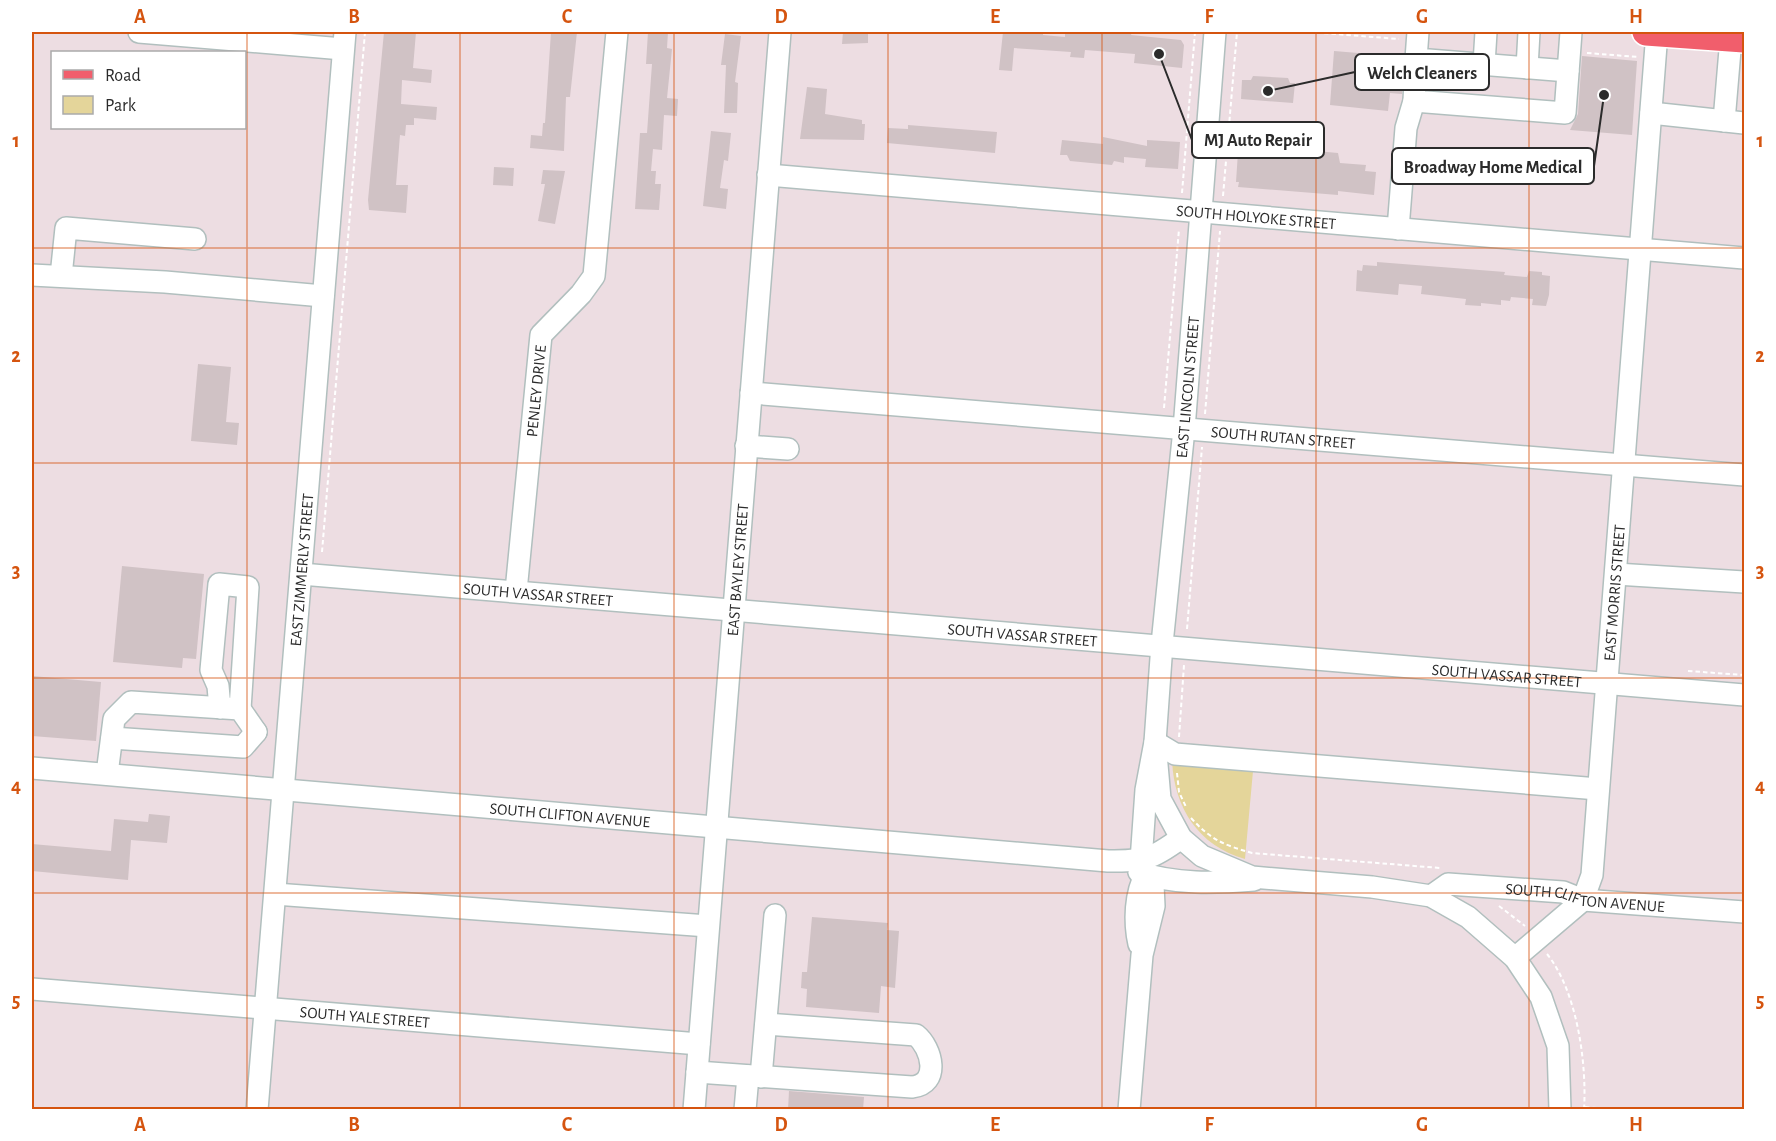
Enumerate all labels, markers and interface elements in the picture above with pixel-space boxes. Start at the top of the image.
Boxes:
text: A [134,7,146,27]
text: B [348,7,360,27]
text: C [562,7,573,27]
text: D [774,7,788,27]
text: E [990,7,1000,27]
text: F [1204,7,1214,27]
text: G [1416,7,1428,27]
text: H [1629,7,1643,27]
legend [51,51,246,129]
callout: Welch Cleaners [1355,54,1489,90]
text: Welch Cleaners [1367,65,1477,83]
text: Road [105,67,141,85]
text: Park [105,97,137,115]
callout: MJ Auto Repair [1192,122,1324,158]
text: 1 [12,131,20,151]
text: 1 [1756,131,1764,151]
text: MJ Auto Repair [1204,132,1313,150]
callout: Broadway Home Medical [1392,148,1594,184]
text: Broadway Home Medical [1404,159,1582,177]
street label: SOUTH HOLYOKE STREET [1176,203,1337,232]
street label: EAST LINCOLN STREET [1174,315,1202,459]
street label: PENLEY DRIVE [524,344,549,438]
text: 2 [11,346,21,366]
text: 2 [1755,346,1765,366]
street label: SOUTH RUTAN STREET [1210,424,1356,452]
street label: EAST ZIMMERLY STREET [288,493,316,647]
street label: EAST BAYLEY STREET [725,503,751,637]
street label: EAST MORRIS STREET [1602,524,1628,662]
text: 3 [12,561,20,581]
text: 3 [1756,561,1764,581]
street label: SOUTH VASSAR STREET [462,581,614,609]
street label: SOUTH VASSAR STREET [947,621,1098,650]
street label: SOUTH VASSAR STREET [1431,662,1582,690]
text: 4 [11,776,21,796]
text: 4 [1755,776,1765,796]
street label: SOUTH CLIFTON AVENUE [489,801,651,830]
street label: SOUTH CLIFTON AVENUE [1505,881,1666,915]
text: 5 [12,991,20,1011]
text: 5 [1756,991,1764,1011]
street label: SOUTH YALE STREET [299,1004,431,1031]
text: A [134,1115,146,1135]
text: B [348,1115,360,1135]
text: C [562,1115,573,1135]
text: D [774,1115,788,1135]
text: E [990,1115,1000,1135]
text: F [1204,1115,1214,1135]
text: G [1416,1115,1428,1135]
text: H [1629,1115,1643,1135]

